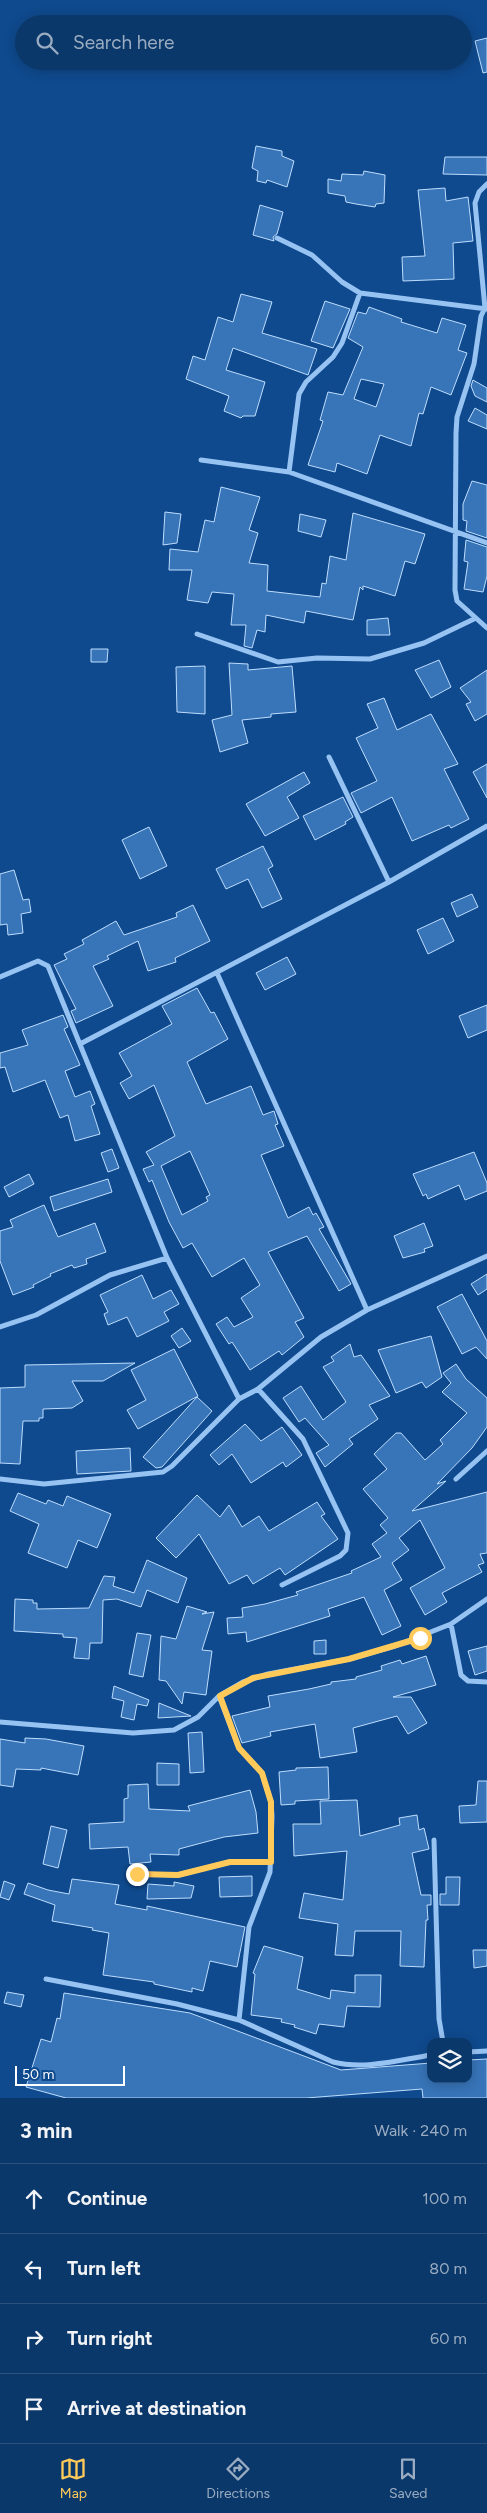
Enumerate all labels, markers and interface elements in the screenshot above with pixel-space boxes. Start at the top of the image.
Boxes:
search box [15,15,472,70]
icon: search [33,29,61,57]
text: Search here [73,31,175,54]
route start [409,1627,432,1650]
route end [126,1863,149,1886]
map controls [427,2038,472,2083]
button: layers [427,2038,472,2083]
scale bar [15,2063,125,2086]
text: 50 m [22,2066,54,2083]
text: 3 min [20,2118,72,2143]
text: Walk · 240 m [374,2121,467,2140]
icon: ahead [20,2185,48,2213]
text: Continue [67,2187,147,2210]
text: 100 m [422,2189,467,2208]
icon: left [20,2255,48,2283]
text: Turn left [67,2257,141,2280]
text: 80 m [429,2259,467,2278]
icon: right [20,2325,48,2353]
text: Turn right [67,2327,153,2350]
text: 60 m [430,2329,467,2348]
icon: arrive [20,2395,48,2423]
text: Arrive at destination [67,2397,246,2420]
tab: Map [59,2455,87,2502]
tab: Directions [206,2455,270,2502]
tab: Saved [389,2455,428,2502]

